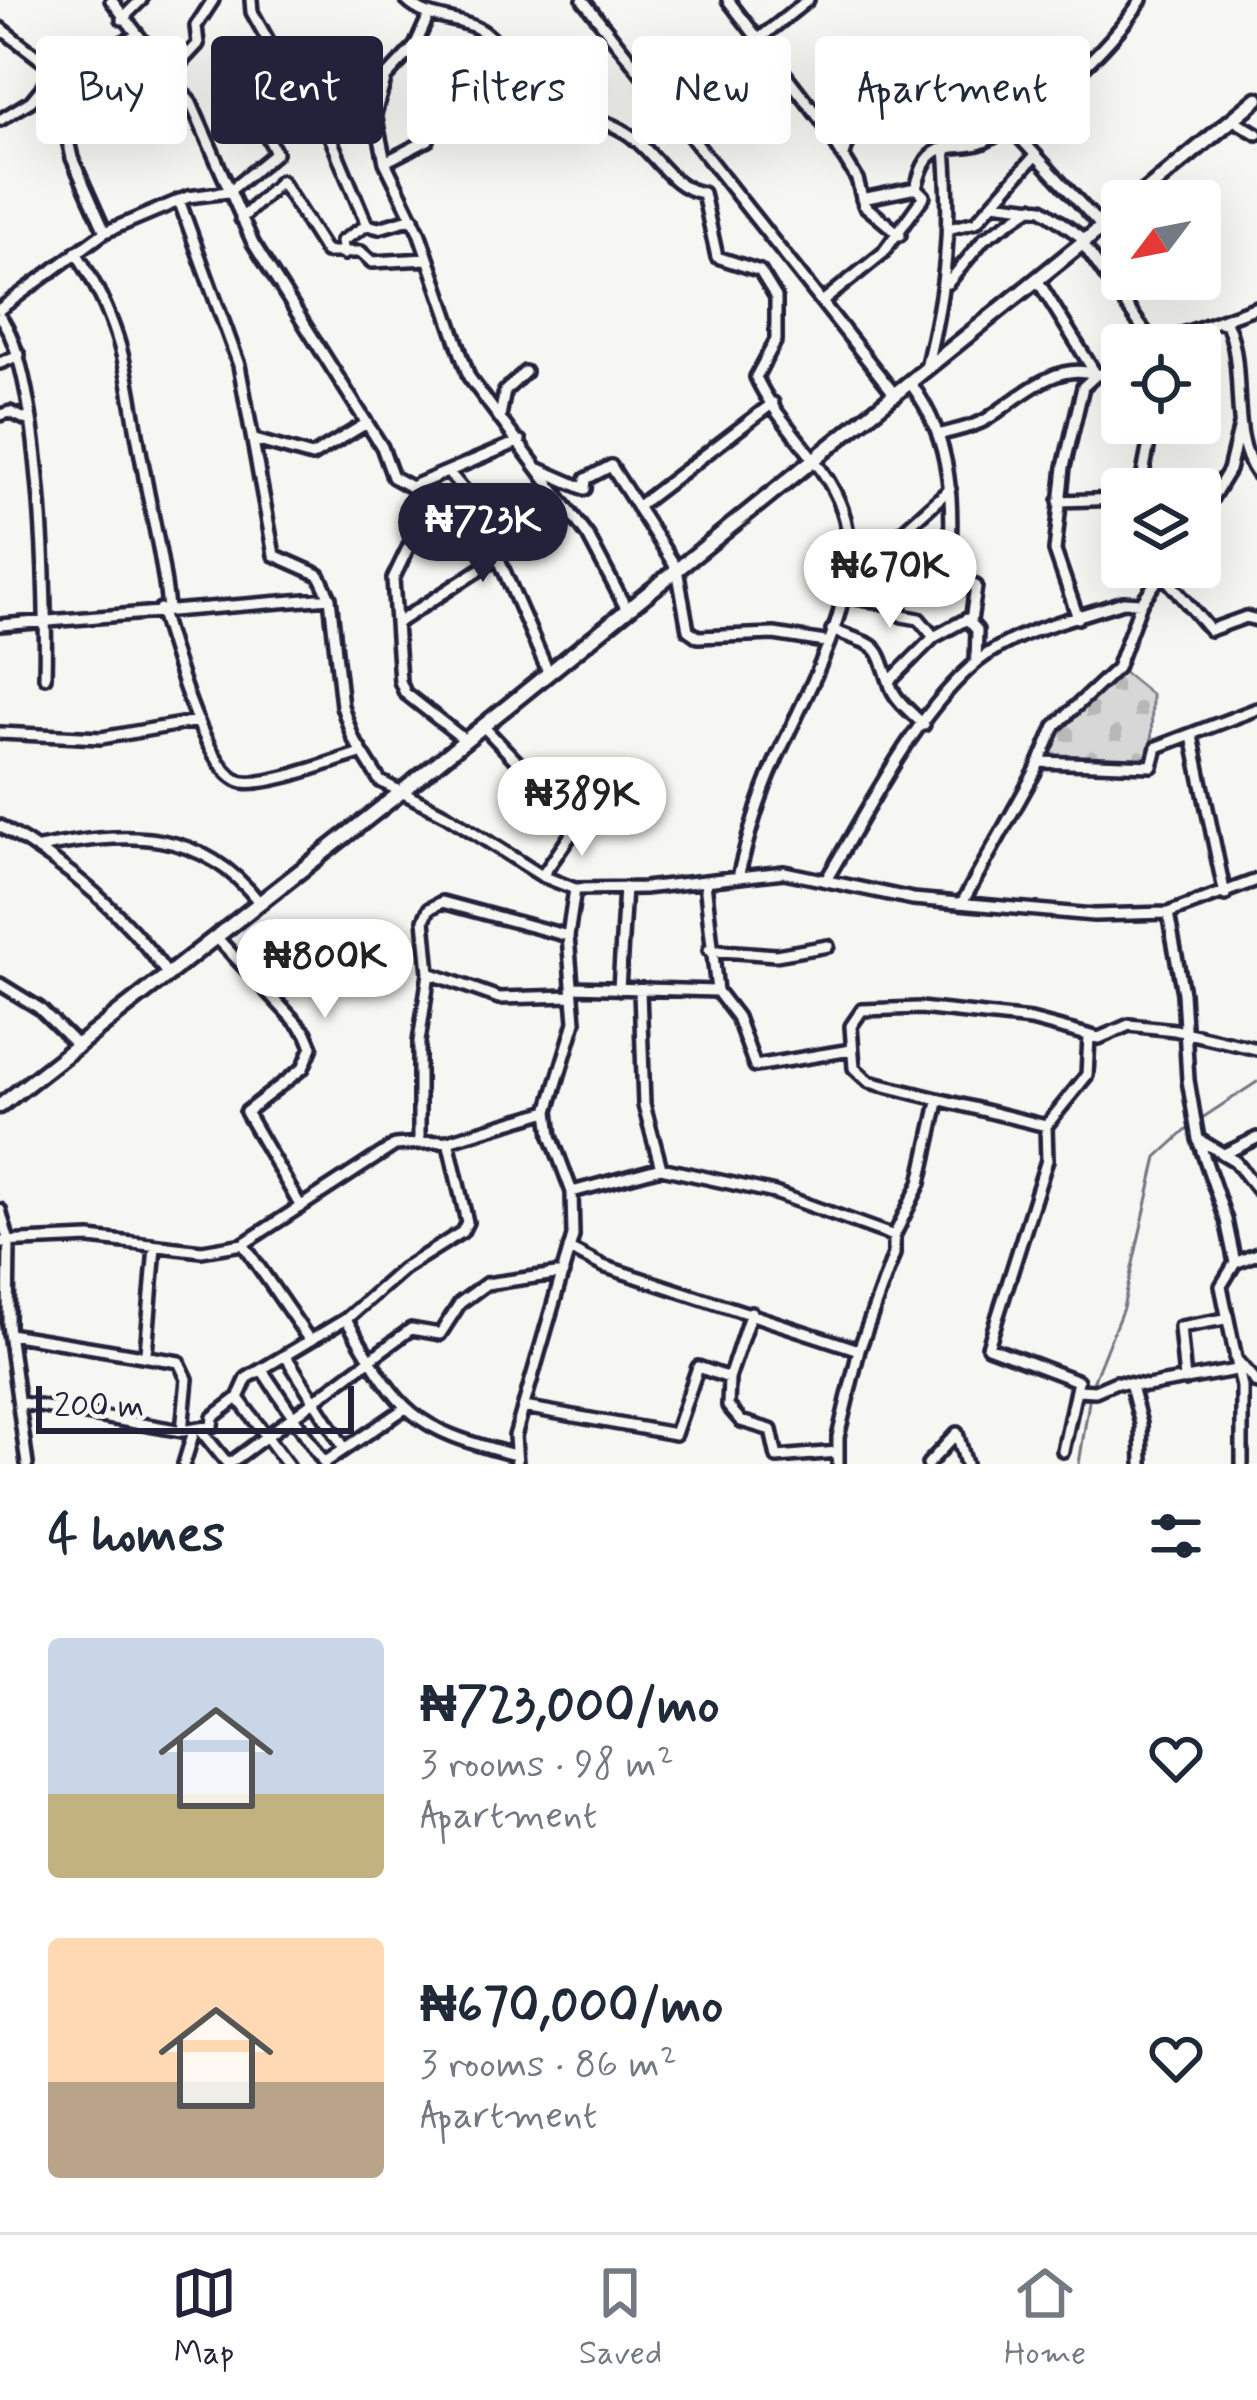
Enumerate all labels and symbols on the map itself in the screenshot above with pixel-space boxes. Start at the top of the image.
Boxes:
north arrow [1101,180,1221,300]
pin: ₦723K [399,483,567,585]
pin: ₦670K [806,529,974,631]
pin: ₦389K [498,757,666,859]
pin: ₦800K [241,919,409,1021]
scale bar [36,1380,354,1433]

